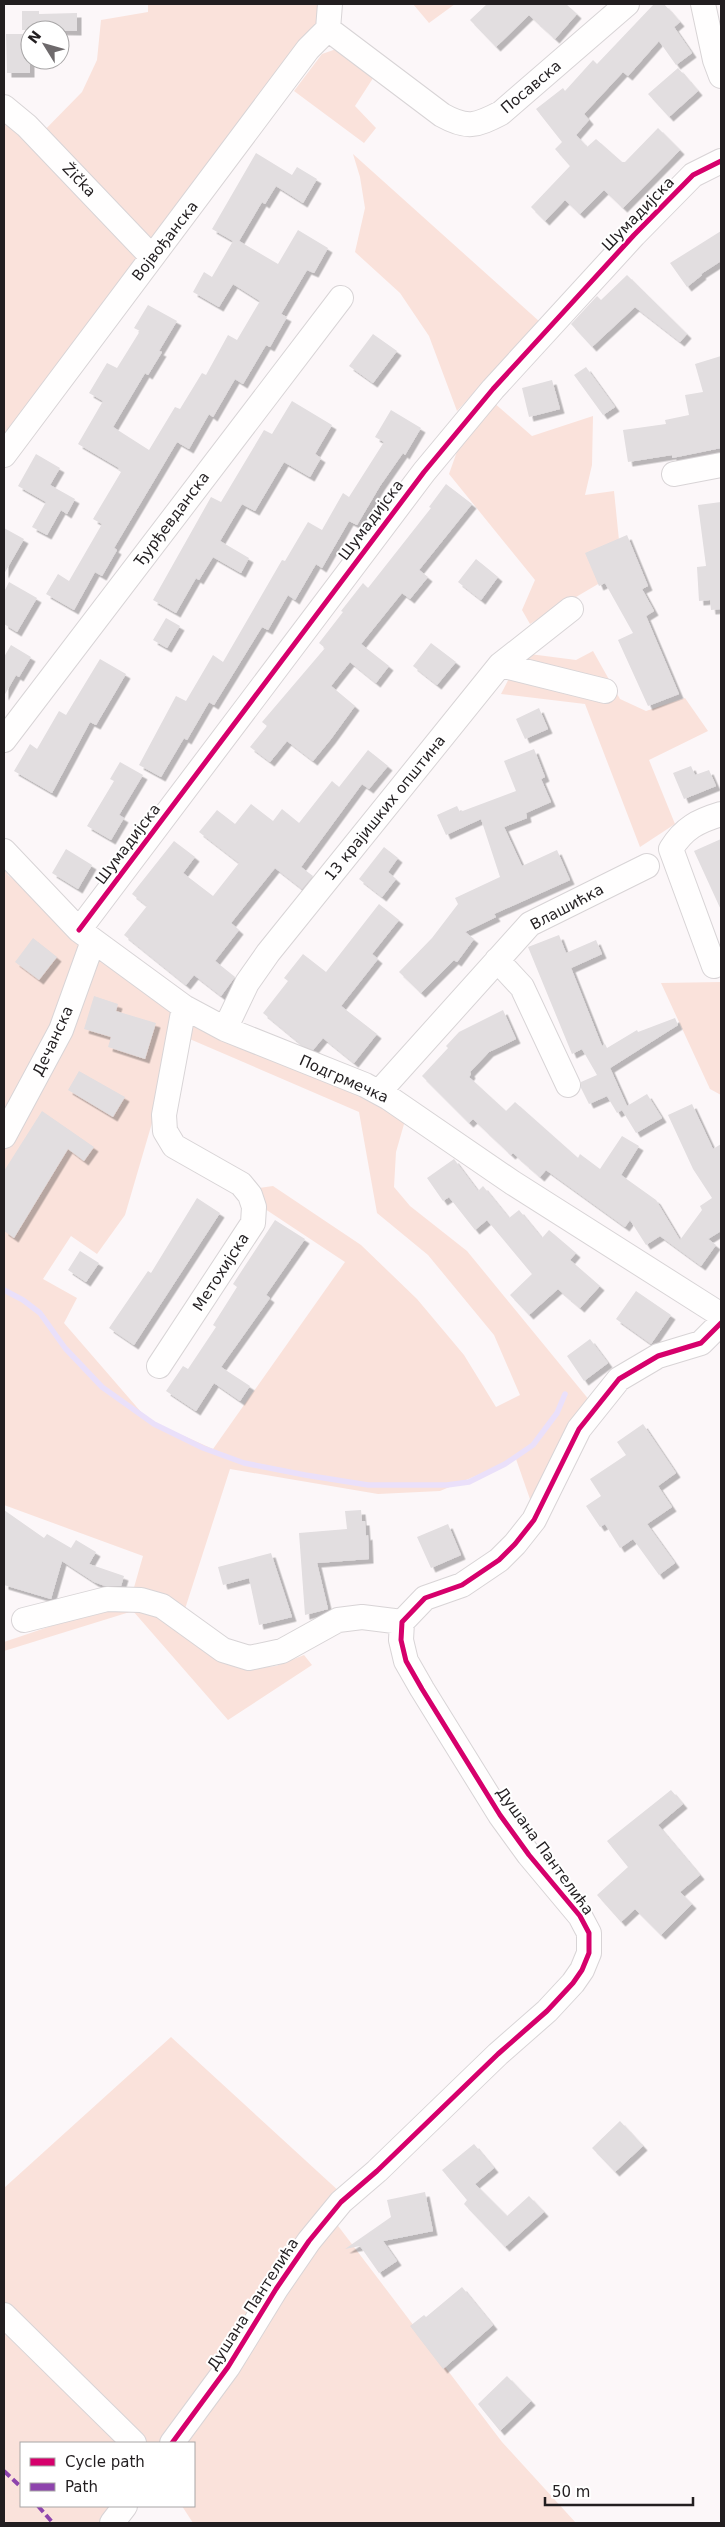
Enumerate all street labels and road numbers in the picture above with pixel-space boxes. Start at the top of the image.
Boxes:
street label: Посавска [497,57,565,117]
street label: Žička [59,159,100,201]
street label: Шумадијска [598,173,678,255]
street label: Војвођанска [128,197,202,285]
street label: Ђурђевданска [130,468,213,571]
street label: Шумадијска [335,476,407,564]
street label: 13 крајишких општина [321,732,449,884]
street label: Шумадијска [92,800,164,888]
street label: Влашићка [527,880,607,934]
street label: Дечанска [29,1003,77,1079]
street label: Подгрмечка [297,1051,391,1107]
street label: Метохијска [189,1230,253,1314]
street label: Душана Пантелића [493,1783,597,1919]
street label: Душана Пантелића [204,2235,302,2373]

